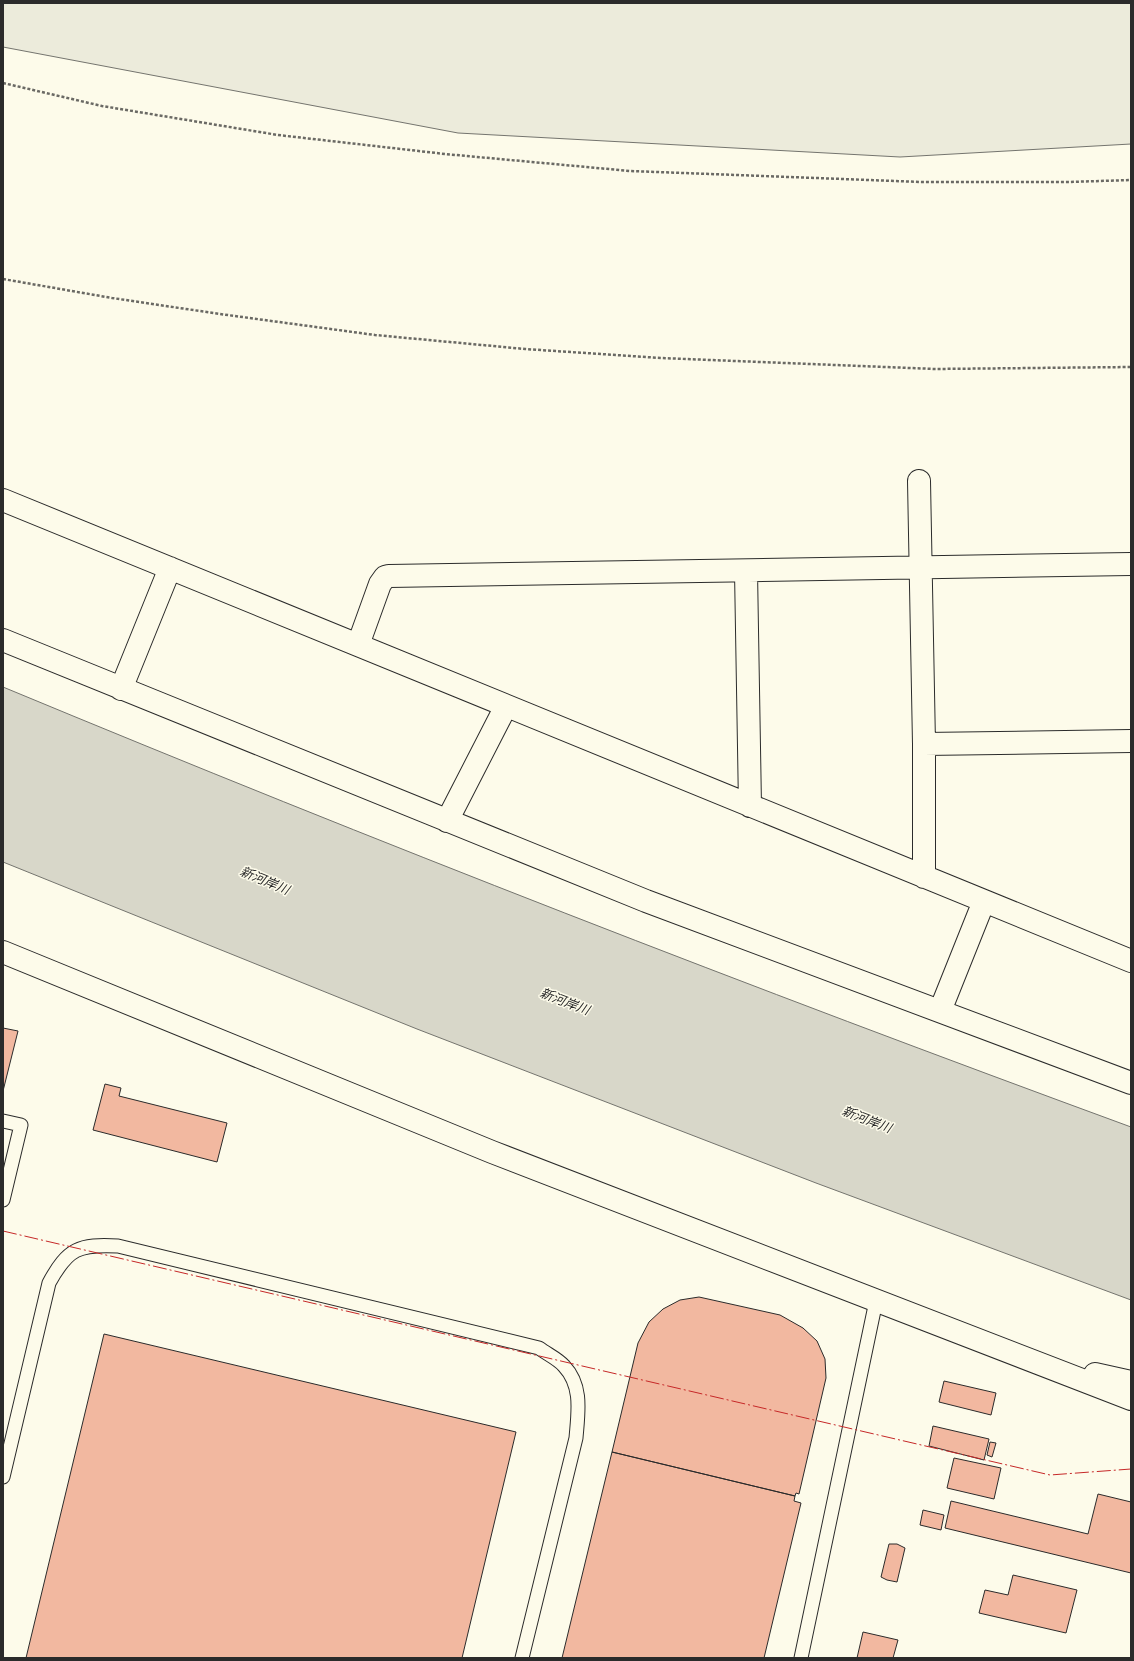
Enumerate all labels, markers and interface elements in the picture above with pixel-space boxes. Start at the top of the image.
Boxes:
water label: 新河岸川 [238,863,294,898]
water label: 新河岸川 [538,985,594,1019]
water label: 新河岸川 [840,1103,896,1137]

